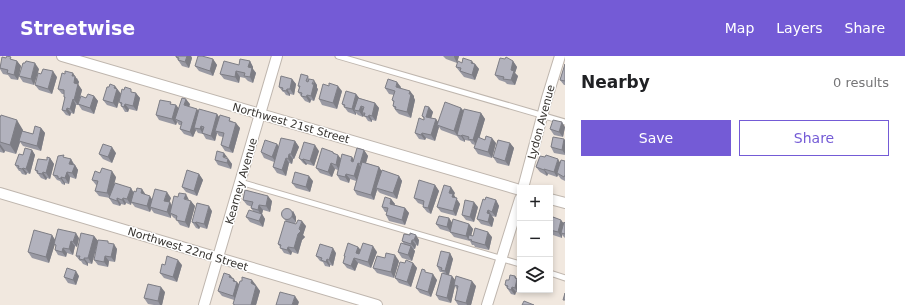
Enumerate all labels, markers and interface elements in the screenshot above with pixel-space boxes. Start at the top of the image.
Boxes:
text: Streetwise [20,17,135,39]
text: Map [725,20,754,36]
text: Layers [776,20,823,36]
text: Share [845,20,885,36]
text: Nearby [581,72,650,92]
text: 0 results [833,75,889,90]
street label: Lydon Avenue [525,83,558,161]
street label: Northwest 21st Street [231,101,351,147]
button: Save [581,120,731,156]
button: Share [739,120,889,156]
street label: Kearney Avenue [223,136,260,226]
map controls [517,185,553,293]
button: + [517,185,553,221]
button: − [517,221,553,257]
street label: Northwest 22nd Street [126,225,250,274]
button: layers [517,257,553,293]

